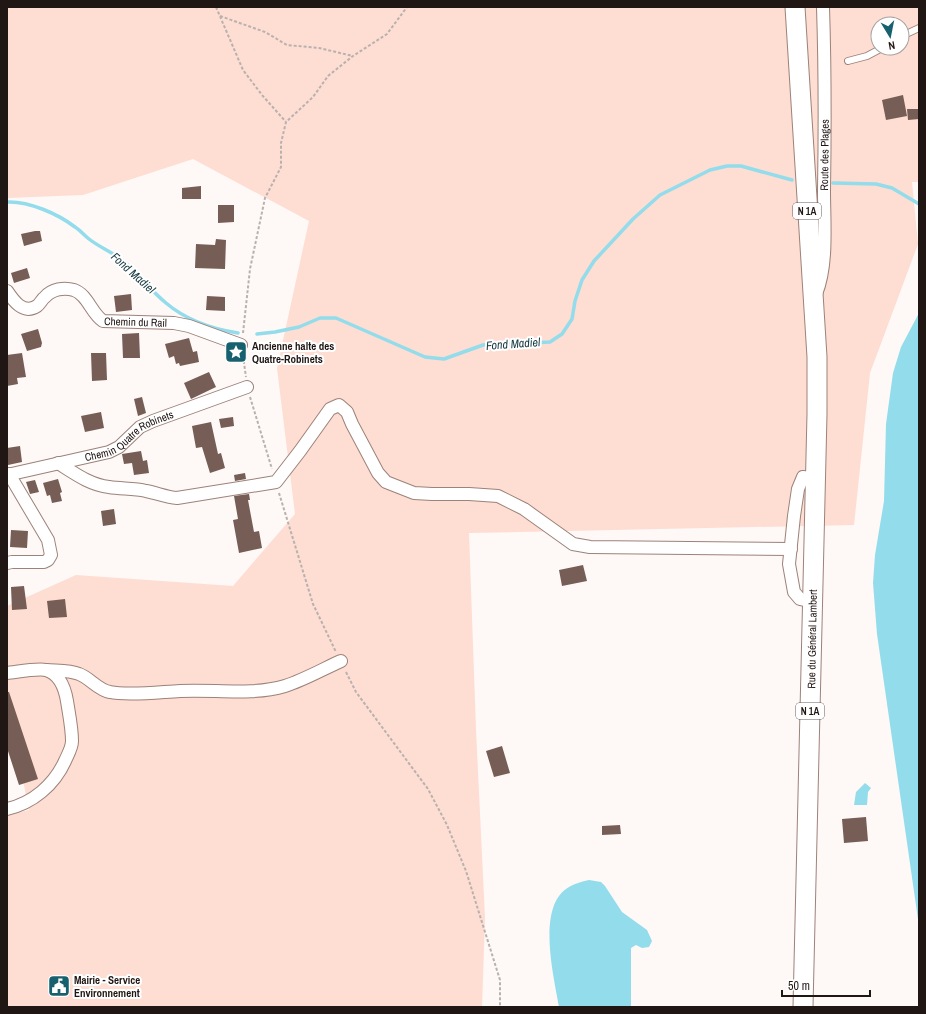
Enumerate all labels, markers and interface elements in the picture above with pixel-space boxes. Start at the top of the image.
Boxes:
north arrow [870,16,910,56]
text: N [887,38,896,53]
street label: Route des Plages [817,119,832,191]
road number: N 1A [793,203,821,219]
water label: Fond Madiel [107,249,159,298]
street label: Chemin du Rail [104,314,167,330]
water label: Fond Madiel [485,334,541,354]
place icon: Ancienne halte des Quatre-Robinets [223,339,249,365]
place label: Ancienne halte des Quatre-Robinets [252,339,334,366]
street label: Chemin Quatre Robinets [83,407,176,464]
street label: Rue du Général Lambert [804,589,820,689]
road number: N 1A [796,703,824,719]
scale bar [782,972,870,998]
public building icon: Mairie - Service Environnement [46,973,72,999]
place label: Mairie - Service Environnement [74,973,140,1000]
text: 50 m [788,978,810,994]

